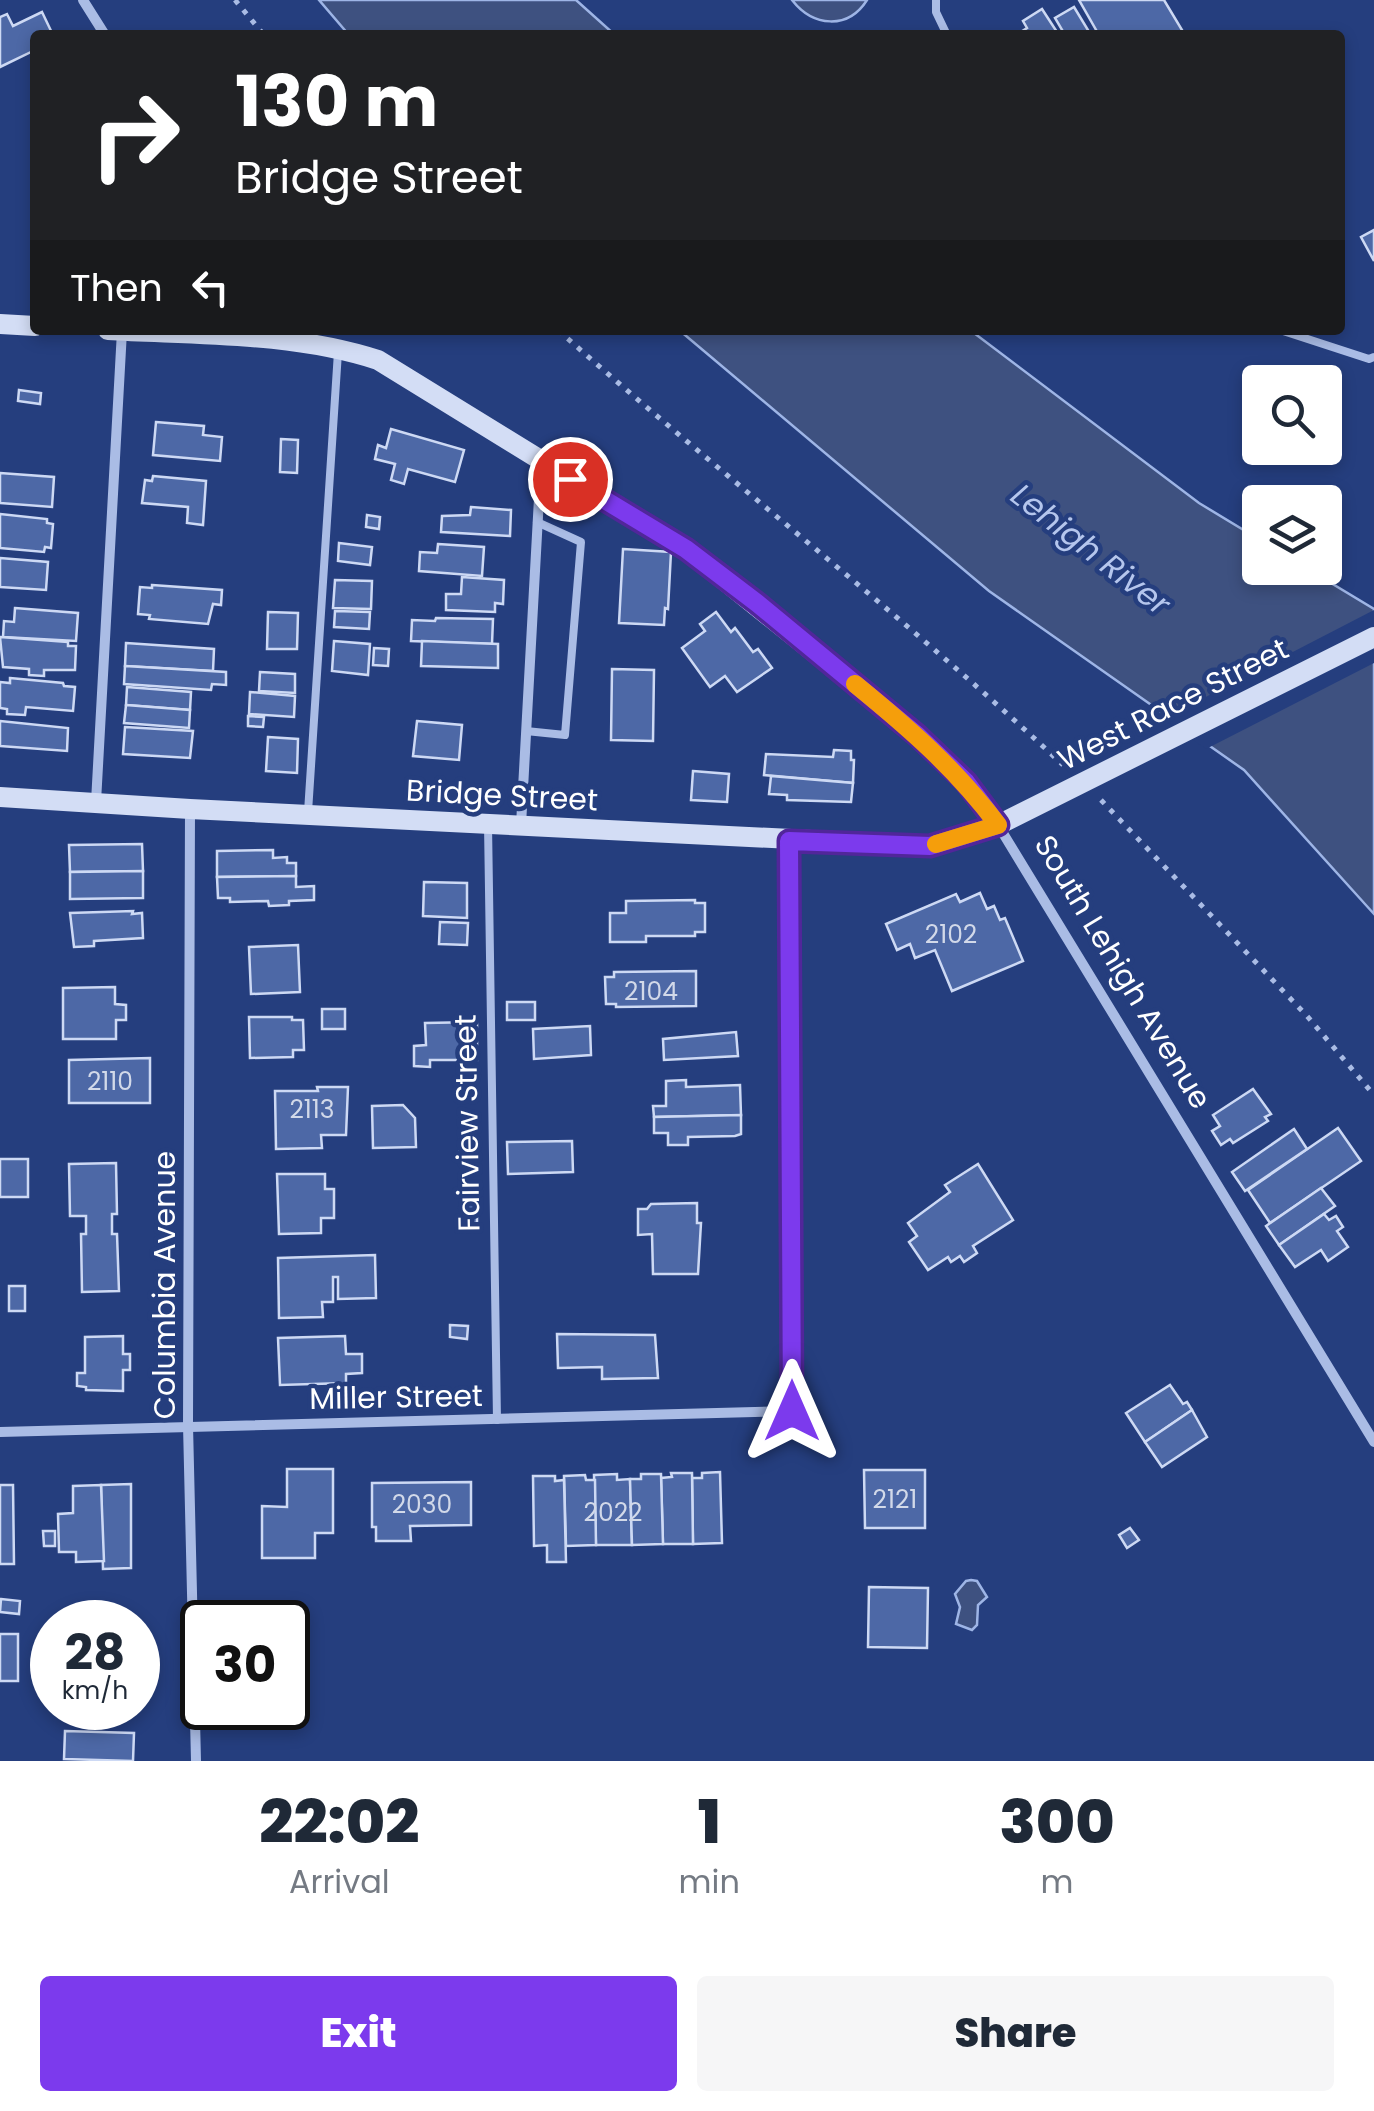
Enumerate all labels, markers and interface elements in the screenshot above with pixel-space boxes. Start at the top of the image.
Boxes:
text: 130 m [235,52,438,151]
icon: right [70,70,200,200]
text: Bridge Street [235,146,523,209]
icon: left [183,260,238,315]
text: Then [70,261,163,314]
map controls [1242,365,1342,585]
button: search [1242,365,1342,465]
pin [528,437,613,522]
icon: arrive [543,452,598,507]
water label: Lehigh River [1002,473,1181,626]
button: layers [1242,485,1342,585]
street label: West Race Street [1050,627,1296,781]
street label: Bridge Street [405,769,599,821]
street label: South Lehigh Avenue [1024,827,1222,1117]
house number: 2102 [925,917,977,952]
house number: 2104 [624,974,678,1009]
street label: Fairview Street [444,1014,490,1232]
house number: 2110 [87,1064,133,1099]
house number: 2113 [289,1092,335,1127]
street label: Columbia Avenue [143,1151,186,1419]
position arrow [740,1359,844,1463]
street label: Miller Street [309,1374,483,1420]
house number: 2121 [873,1482,917,1517]
house number: 2030 [392,1487,452,1522]
house number: 2022 [584,1495,642,1530]
speed limit sign: 30 [180,1600,310,1730]
text: 28 [65,1617,125,1688]
text: km/h [62,1673,128,1708]
text: 22:02 [259,1780,419,1864]
text: 1 [698,1780,721,1864]
text: 300 [999,1780,1115,1864]
text: Arrival [289,1859,390,1904]
text: min [679,1859,740,1904]
text: m [1040,1859,1073,1904]
button: Exit [40,1976,677,2091]
button: Share [697,1976,1334,2091]

